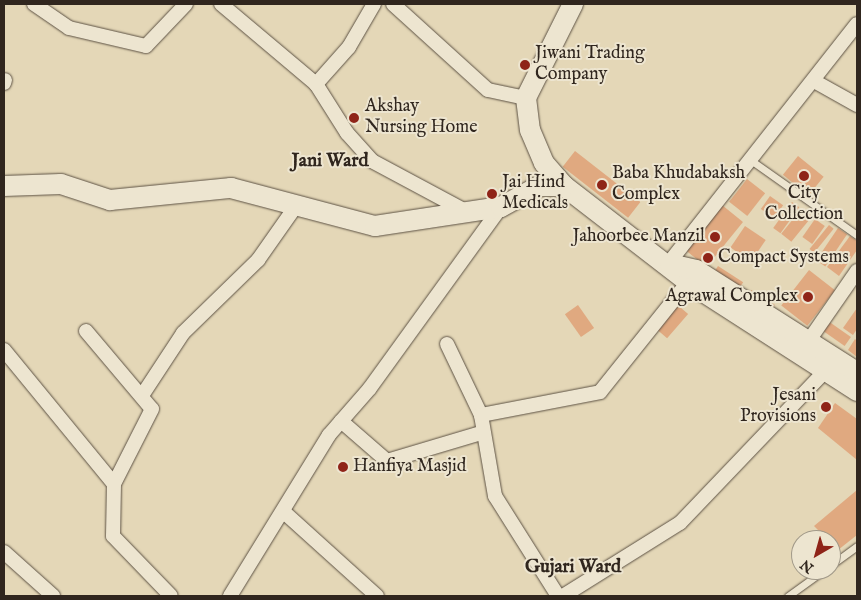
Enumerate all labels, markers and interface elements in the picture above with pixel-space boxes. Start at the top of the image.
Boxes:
place label: Jiwani Trading Company [535,44,645,86]
marker: Jiwani Trading Company [519,59,531,71]
place label: Akshay Nursing Home [365,97,477,140]
marker: Akshay Nursing Home [347,111,361,125]
district label: Jani Ward [291,151,369,173]
place label: Baba Khudabaksh Complex [612,164,745,206]
marker: City Collection [798,170,810,182]
place label: Jai Hind Medicals [502,173,568,215]
marker: Baba Khudabaksh Complex [596,179,608,191]
place label: City Collection [765,184,843,226]
marker: Jai Hind Medicals [486,188,498,200]
place label: Jahoorbee Manzil [572,226,705,248]
marker: Jahoorbee Manzil [709,231,721,243]
place label: Compact Systems [718,247,849,269]
marker: Compact Systems [702,252,714,264]
place label: Agrawal Complex [665,286,798,308]
marker: Agrawal Complex [802,291,814,303]
place label: Jesani Provisions [740,386,816,428]
marker: Jesani Provisions [820,401,832,413]
place label: Hanfiya Masjid [353,456,466,478]
marker: Hanfiya Masjid [337,461,349,473]
north arrow [791,530,841,580]
text: N [797,555,818,577]
district label: Gujari Ward [525,557,621,579]

